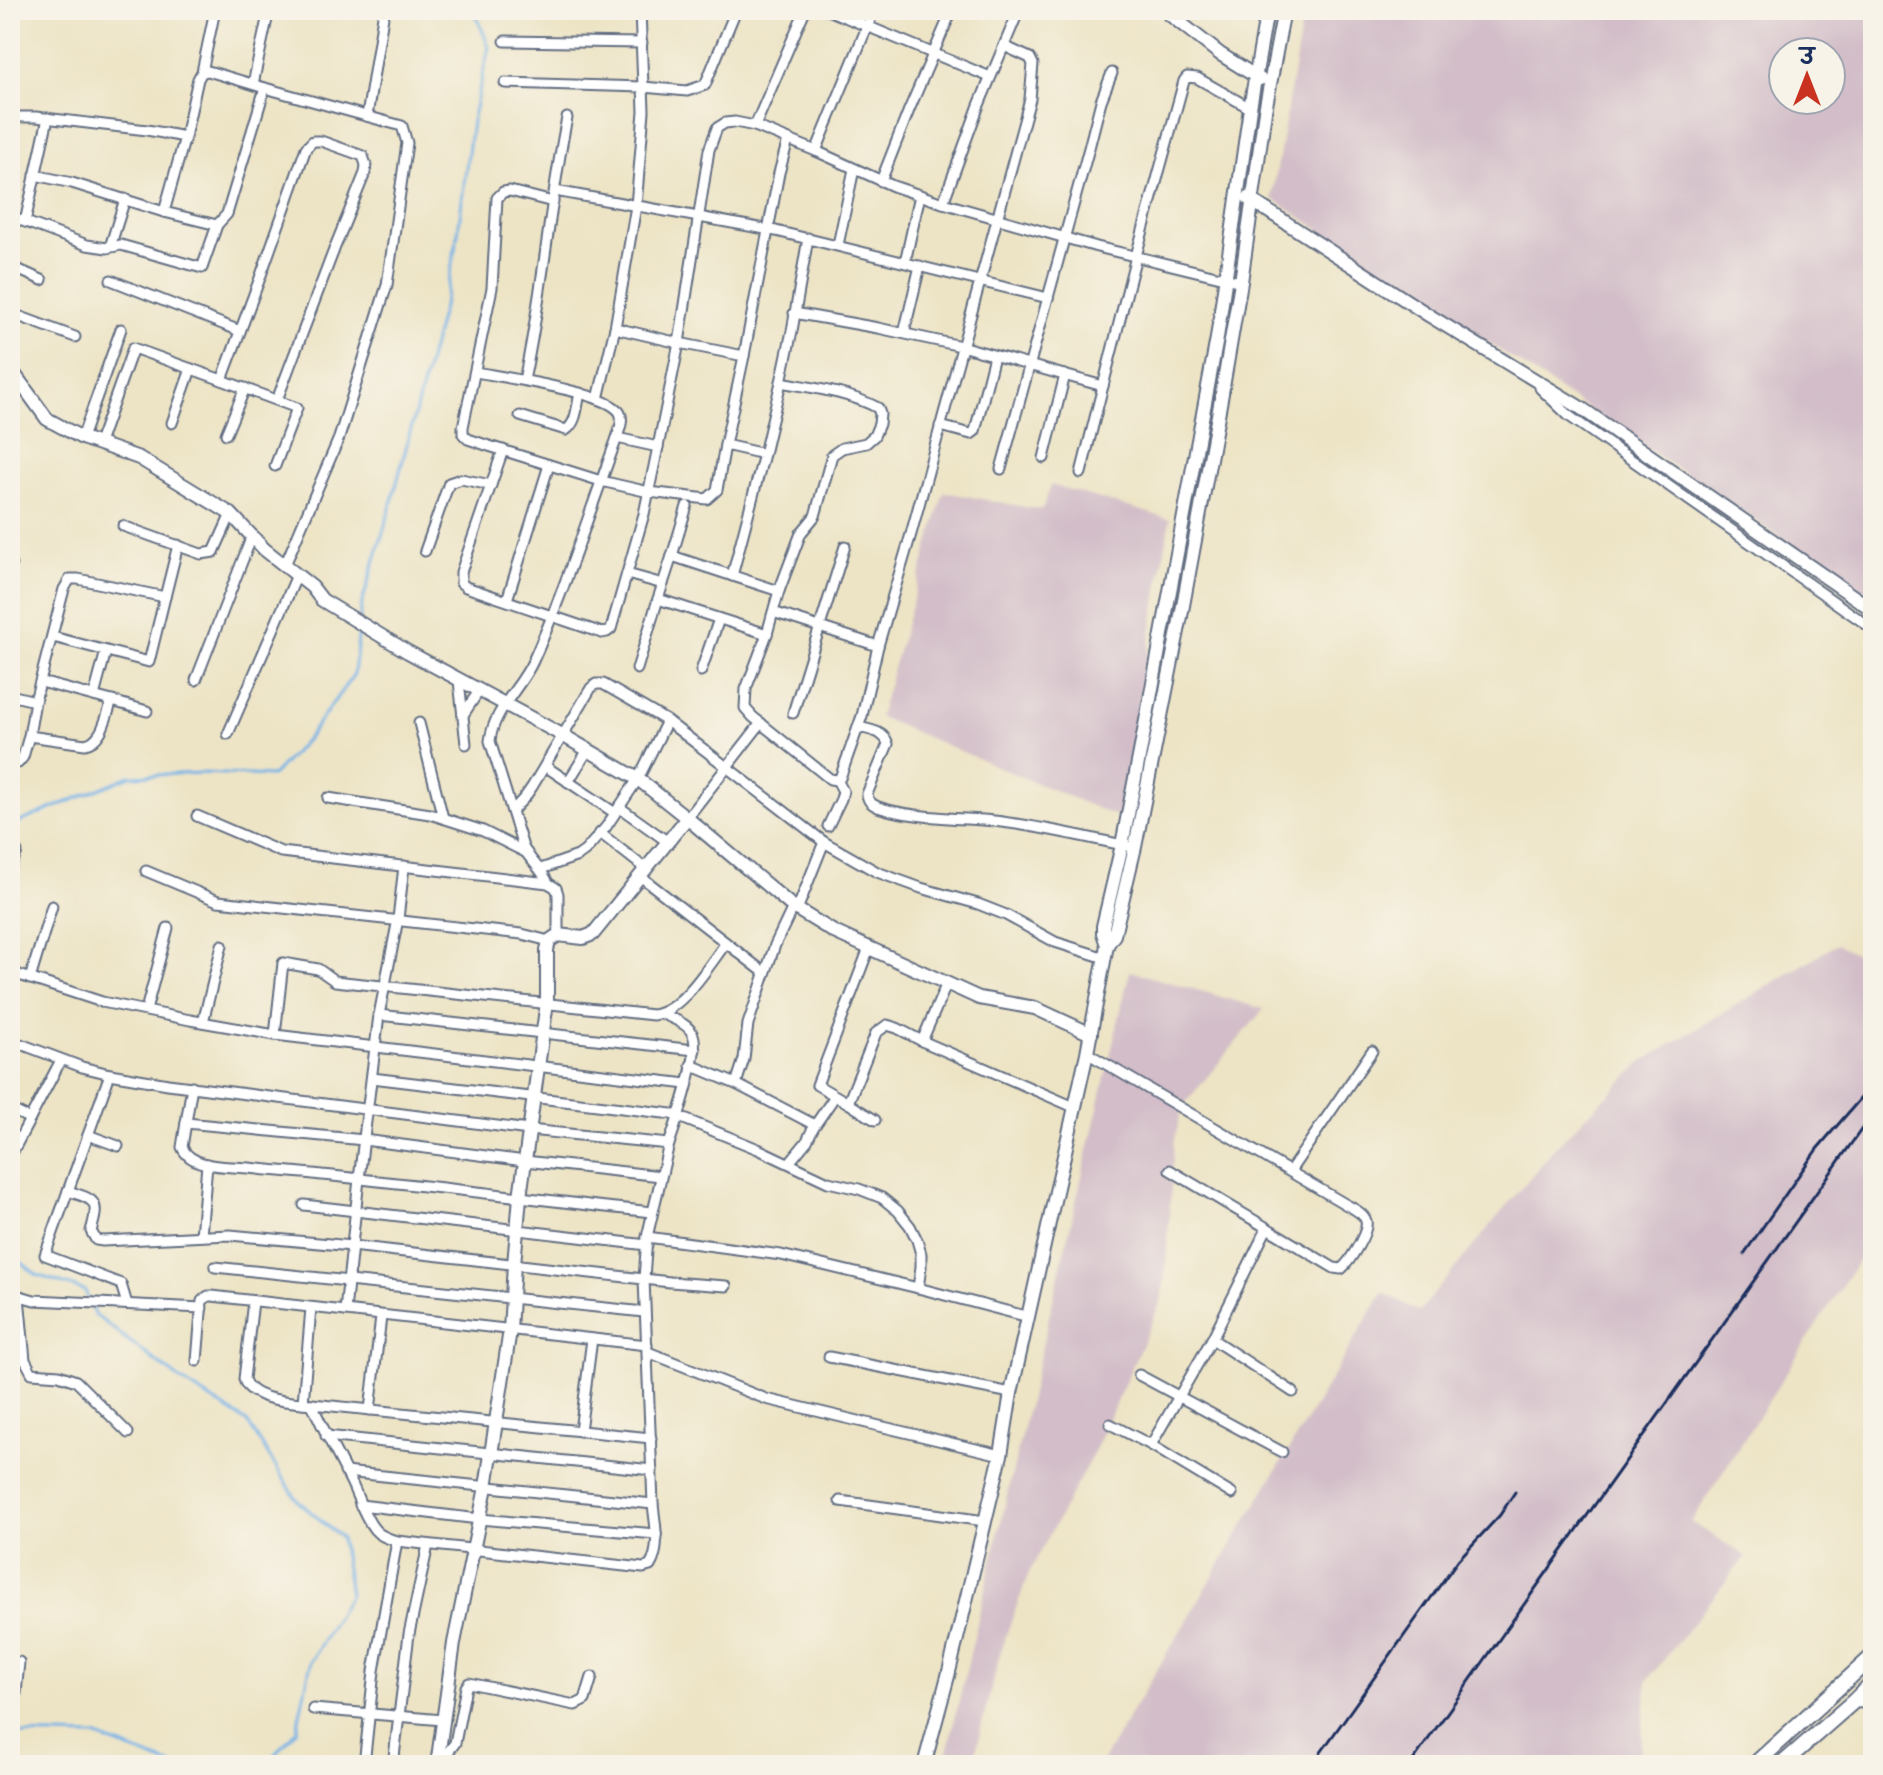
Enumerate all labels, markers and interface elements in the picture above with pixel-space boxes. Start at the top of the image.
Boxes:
north arrow [1767,36,1847,116]
text: उ [1798,44,1817,70]

